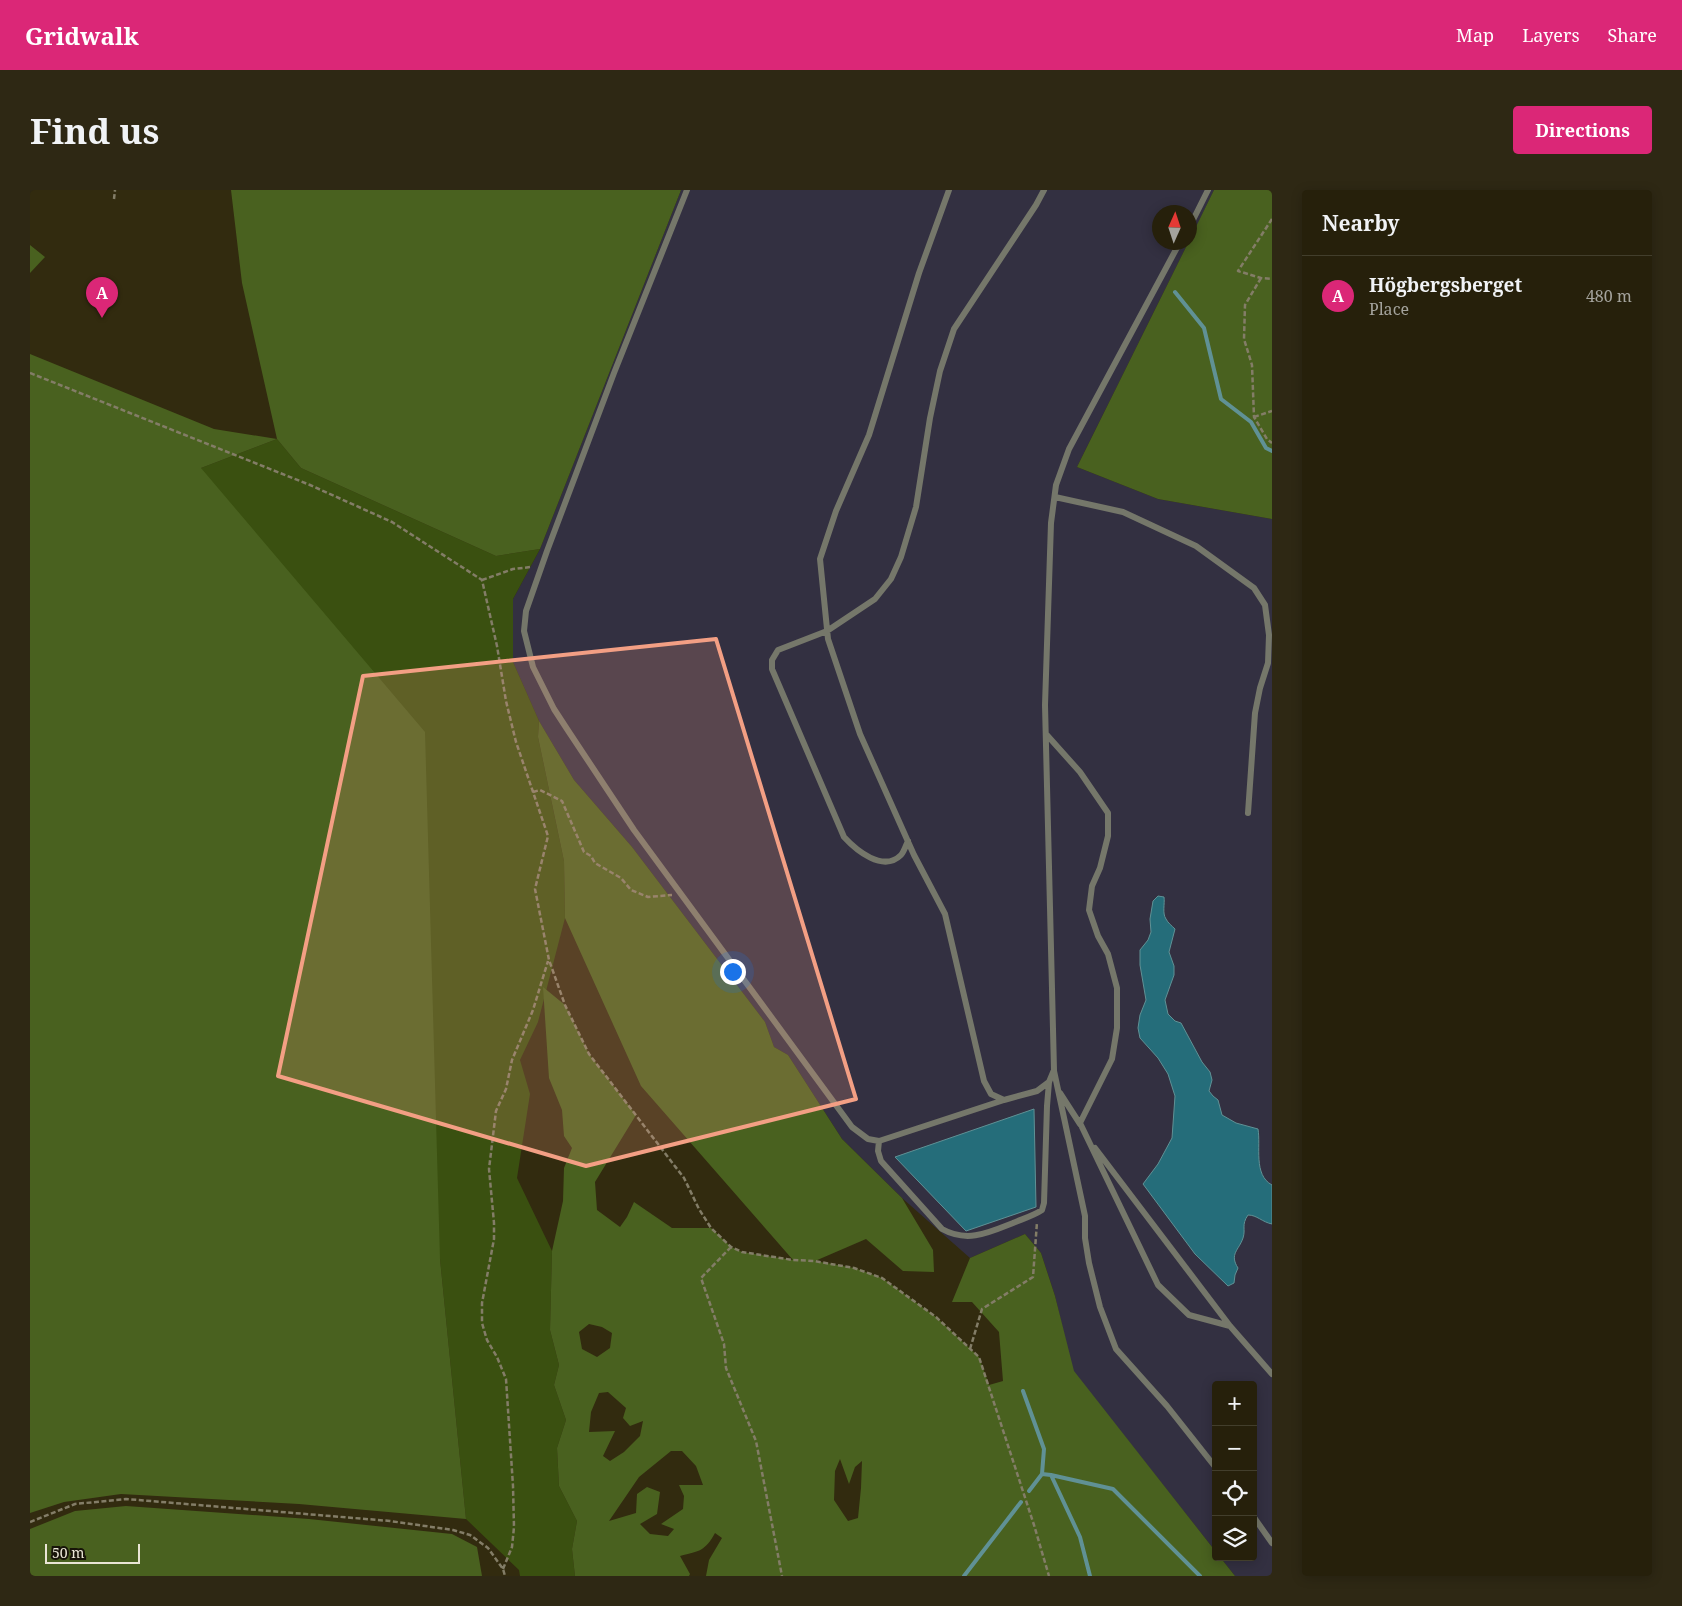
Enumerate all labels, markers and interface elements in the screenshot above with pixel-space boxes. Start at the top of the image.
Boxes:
text: Gridwalk [25,19,139,52]
text: Map [1456,23,1494,47]
text: Layers [1522,23,1580,47]
text: Share [1608,23,1657,47]
button: Directions [1513,106,1652,154]
text: Find us [30,107,159,154]
north arrow [1152,205,1197,250]
text: Nearby [1322,209,1400,237]
text: Högbergsberget [1369,272,1522,298]
pin: A [86,277,118,318]
text: A [1332,285,1344,307]
text: 480 m [1586,285,1632,307]
text: Place [1369,298,1409,320]
your location [720,959,746,985]
map controls [1212,1381,1257,1561]
button: + [1212,1381,1257,1426]
button: − [1212,1426,1257,1471]
button: locate [1212,1471,1257,1516]
button: layers [1212,1516,1257,1561]
scale bar [45,1541,140,1564]
text: 50 m [52,1543,85,1562]

